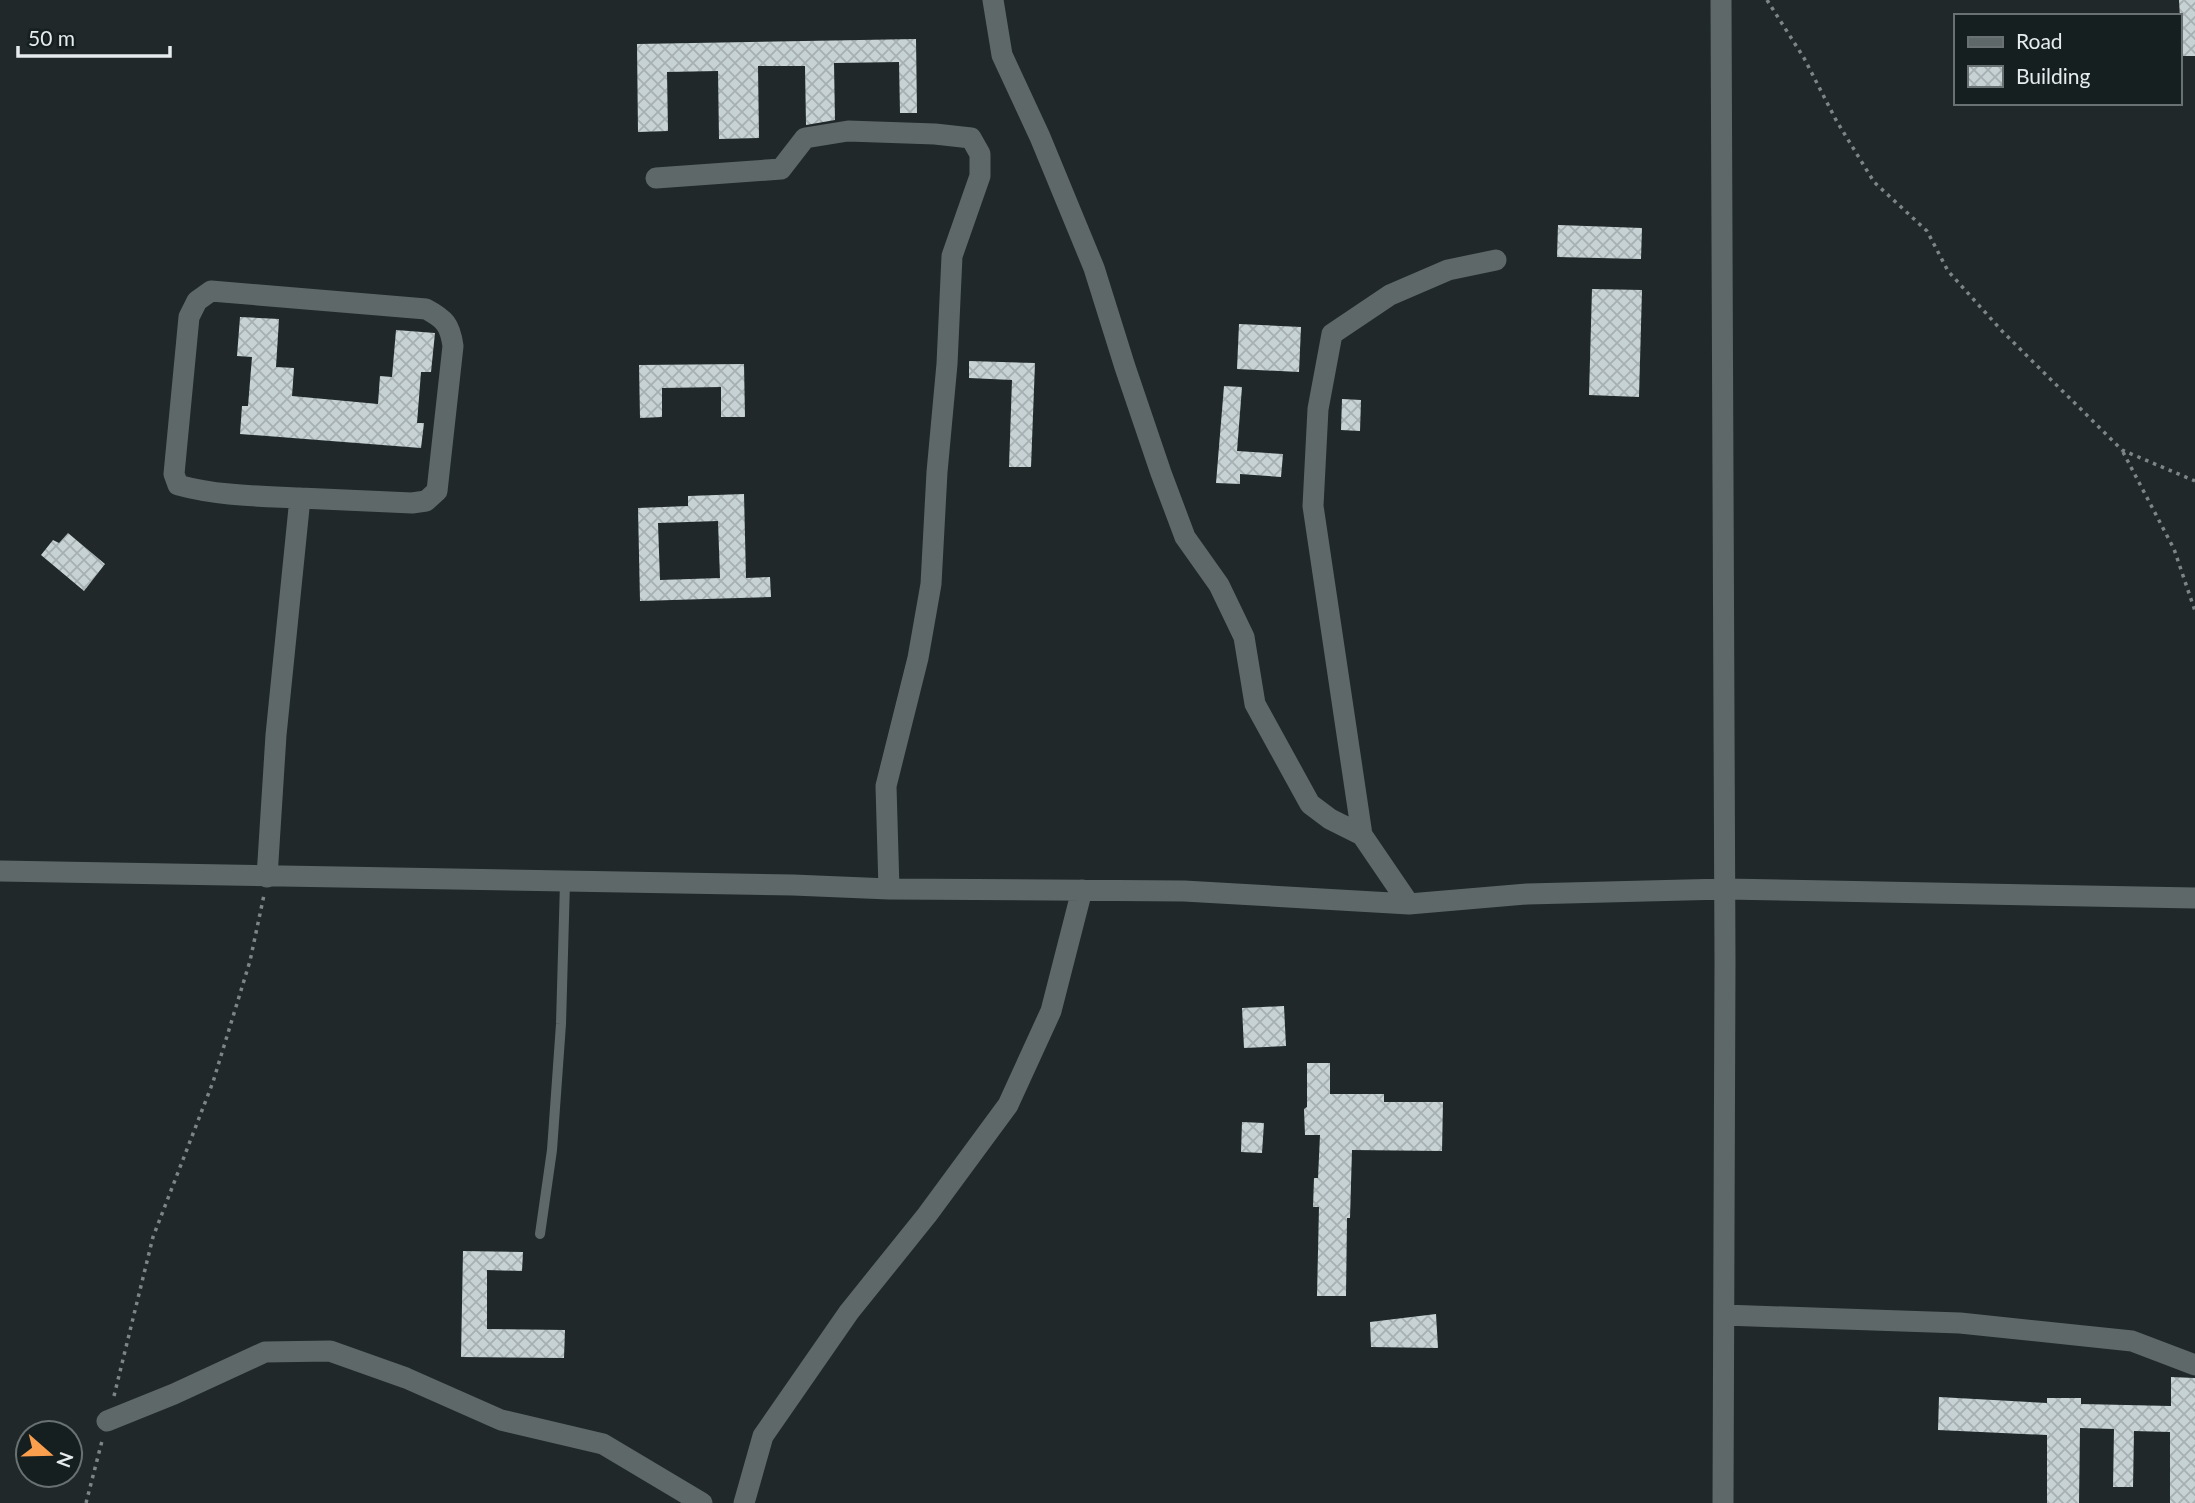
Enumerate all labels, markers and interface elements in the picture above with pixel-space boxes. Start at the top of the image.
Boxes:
scale bar [18,14,170,58]
legend [1954,14,2181,105]
text: 50 m [28,25,75,50]
text: Road [2016,28,2063,53]
text: Building [2016,63,2091,88]
north arrow [14,1419,84,1489]
text: N [52,1449,79,1471]

